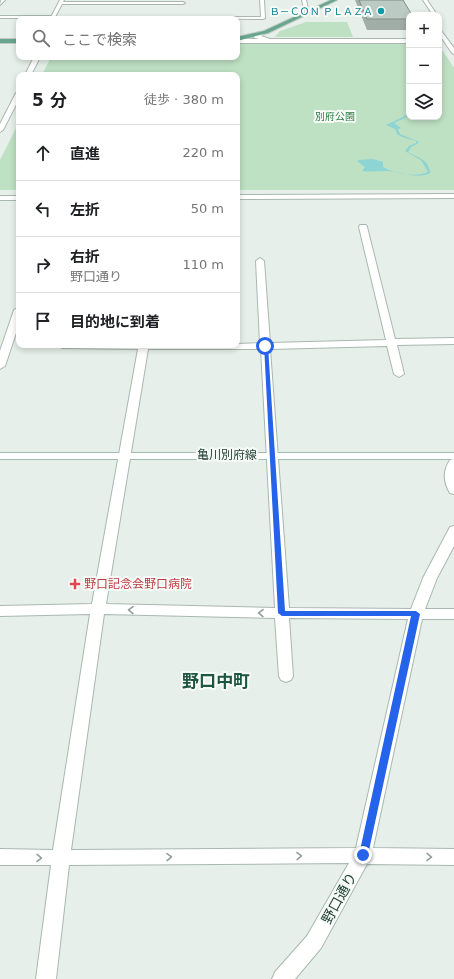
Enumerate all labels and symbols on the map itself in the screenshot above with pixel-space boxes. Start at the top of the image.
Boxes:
place label: Ｂ－ＣＯＮ ＰＬＡＺＡ [270,6,373,17]
marker: Ｂ－ＣＯＮ ＰＬＡＺＡ [376,6,386,16]
park label: 別府公園 [315,111,355,122]
route start [256,337,274,355]
street label: 亀川別府線 [197,448,257,462]
place label: 野口記念会野口病院 [84,577,192,591]
marker: 野口記念会野口病院 [69,578,81,590]
one-way arrow [128,606,134,614]
one-way arrow [258,609,264,617]
district label: 野口中町 [182,671,250,691]
route end [354,846,372,864]
one-way arrow [296,852,302,860]
one-way arrow [426,852,432,861]
one-way arrow [166,853,172,861]
one-way arrow [36,854,42,862]
street label: 野口通り [318,870,360,926]

